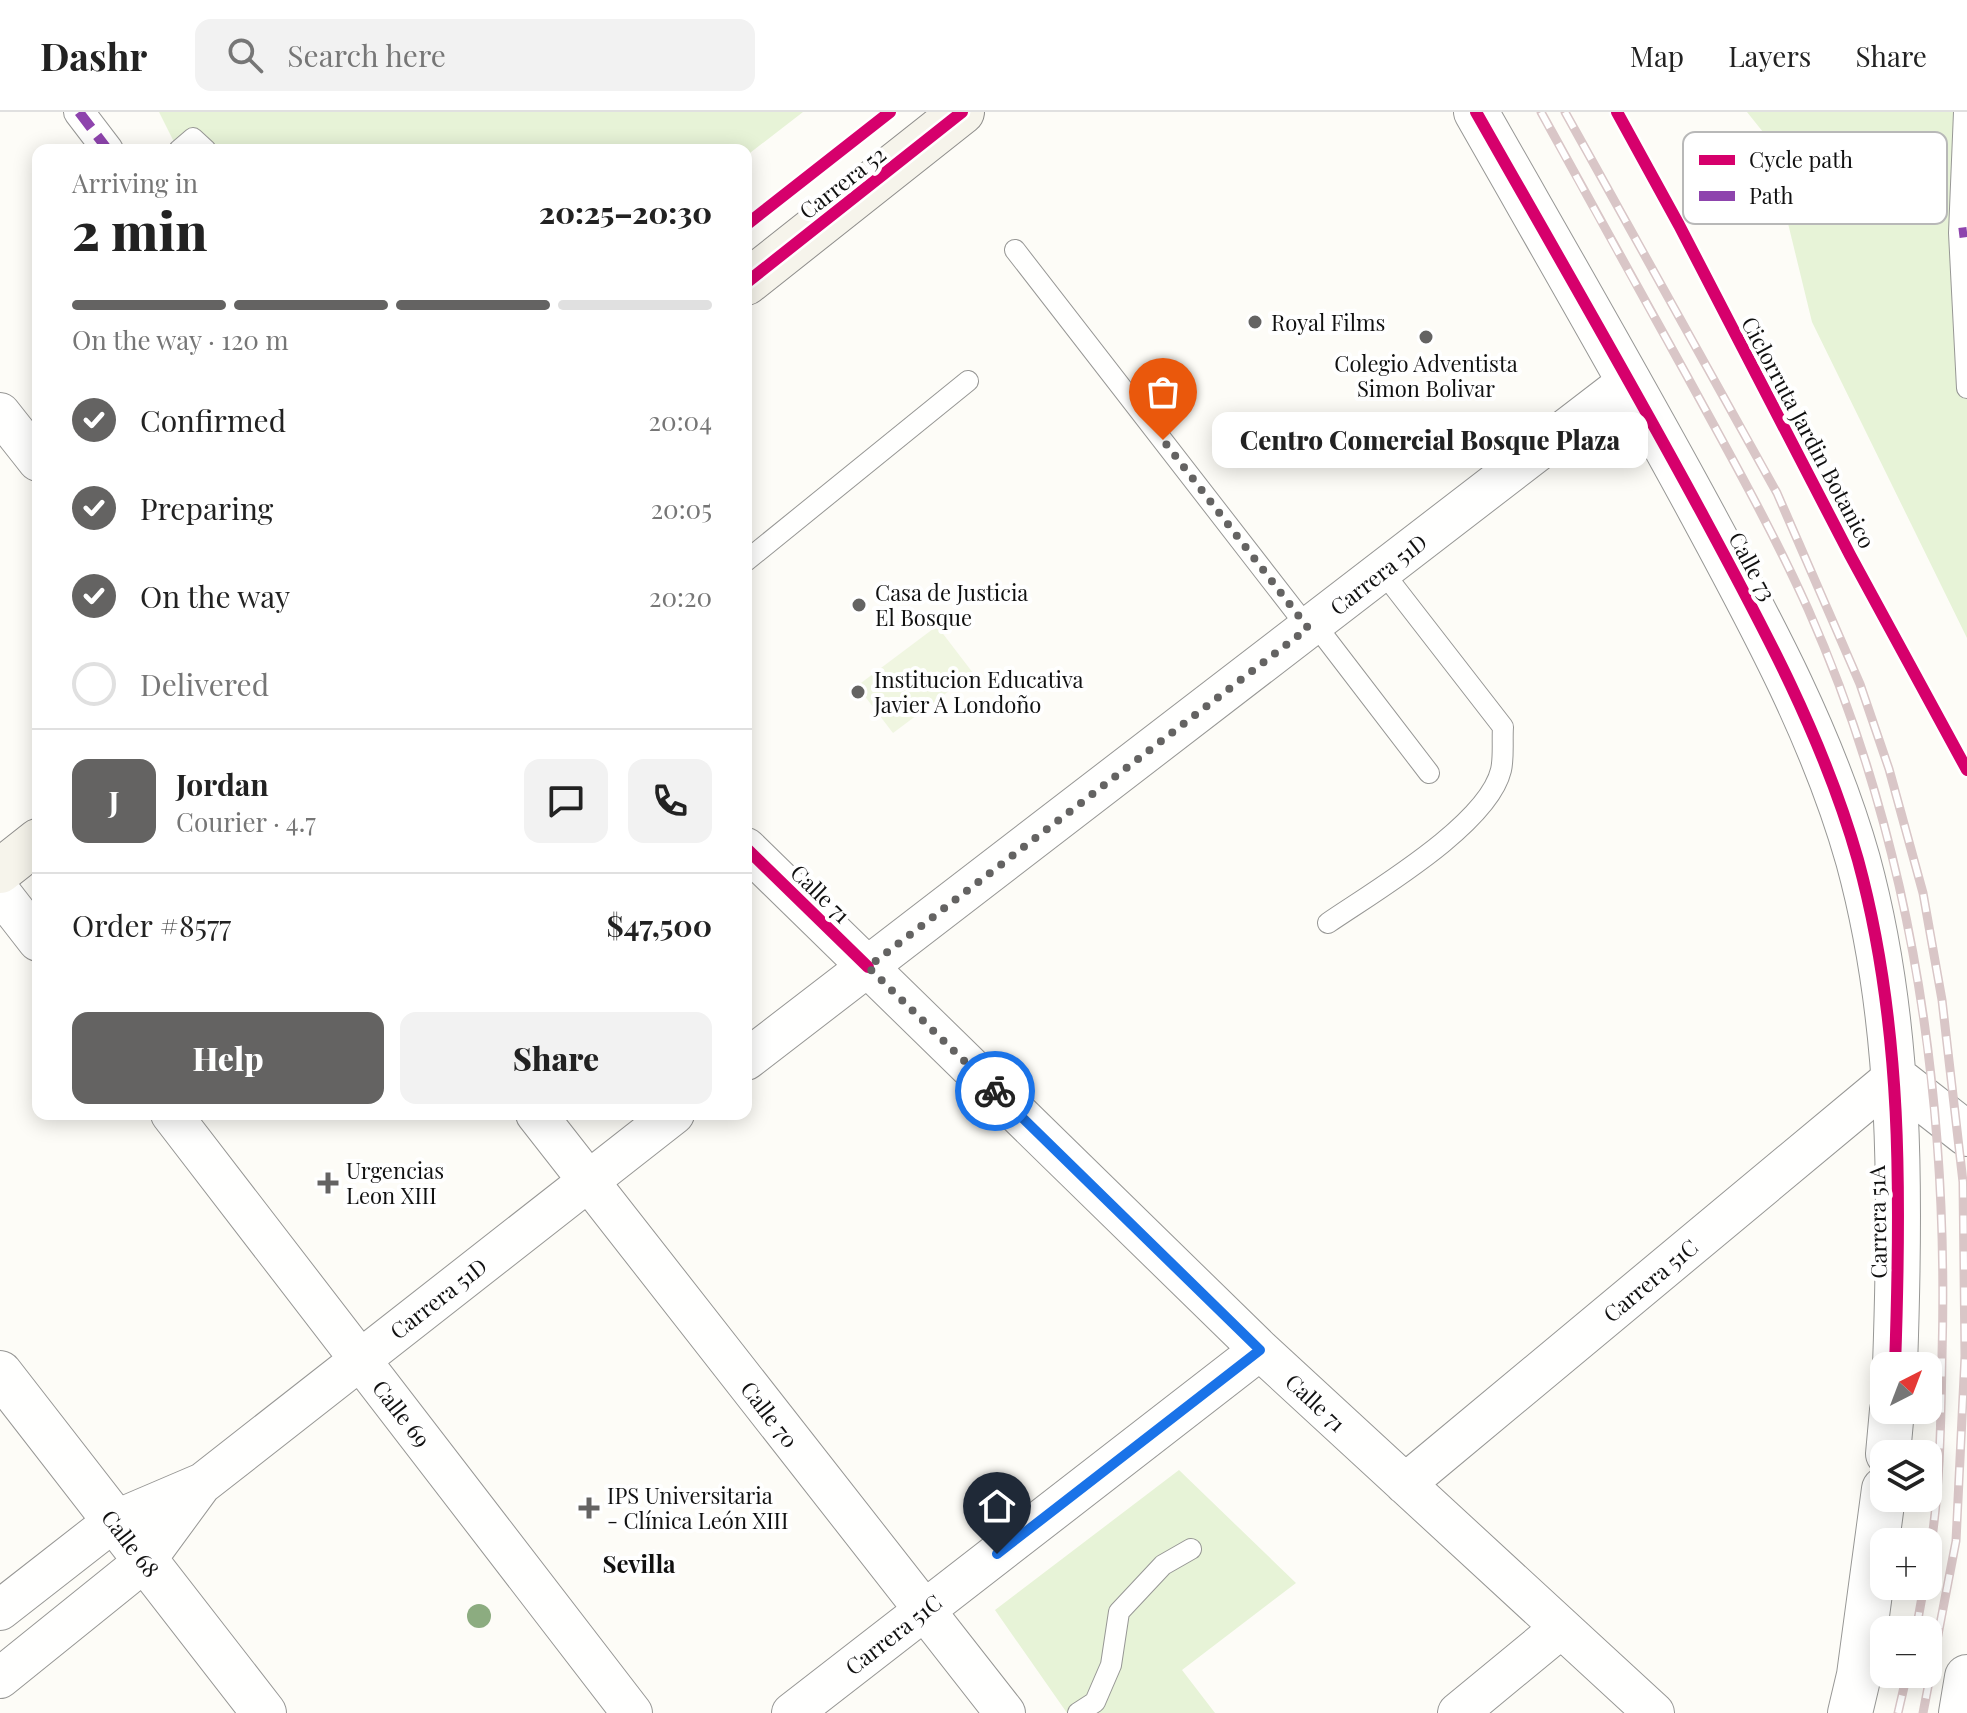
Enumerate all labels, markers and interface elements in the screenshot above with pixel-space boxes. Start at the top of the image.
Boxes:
search box [195,19,755,91]
text: Dashr [40,30,147,81]
icon: search [223,33,267,77]
text: Search here [287,35,446,75]
text: Map [1630,37,1684,74]
text: Layers [1728,37,1811,74]
text: Share [1855,37,1927,74]
legend [1683,132,1947,224]
street label: Carrera 52 [793,139,891,225]
text: Cycle path [1749,144,1853,174]
text: Arriving in [72,165,198,200]
text: Path [1749,180,1793,210]
text: 20:25–20:30 [539,192,712,232]
text: 2 min [72,195,207,264]
place label: Royal Films [1271,307,1385,337]
street label: Ciclorruta Jardin Botanico [1735,311,1883,553]
marker: Royal Films [1246,313,1264,331]
text: On the way · 120 m [72,322,289,357]
marker: Colegio Adventista Simon Bolivar [1417,328,1435,346]
place label: Colegio Adventista Simon Bolivar [1334,348,1518,403]
pin [1129,358,1197,440]
icon: bag [1141,370,1185,414]
icon: check [72,398,116,442]
text: Confirmed [140,400,286,440]
text: 20:04 [649,403,712,438]
callout: Centro Comercial Bosque Plaza [1211,412,1647,468]
text: Centro Comercial Bosque Plaza [1240,422,1620,457]
icon: check [72,486,116,530]
text: Preparing [140,488,273,528]
text: 20:05 [651,491,712,526]
street label: Calle 73 [1722,526,1784,606]
street label: Carrera 51D [1323,527,1433,621]
icon: check [72,574,116,618]
text: On the way [140,576,290,616]
place label: Casa de Justicia El Bosque [875,577,1028,632]
text: 20:20 [649,579,712,614]
marker: Casa de Justicia El Bosque [850,596,868,614]
text: Delivered [140,664,269,704]
place label: Institucion Educativa Javier A Londoño [873,664,1084,719]
marker: Institucion Educativa Javier A Londoño [849,683,867,701]
button: chat [524,759,608,843]
button: phone [628,759,712,843]
text: Jordan [176,764,269,804]
text: J [109,781,119,821]
text: Courier · 4.7 [176,804,316,839]
street label: Calle 71 [785,857,857,929]
text: Order #8577 [72,905,231,945]
text: $47,500 [607,905,712,945]
button: Help [72,1012,384,1104]
button: Share [400,1012,712,1104]
courier [955,1051,1035,1131]
icon: bike [973,1069,1017,1113]
place label: Urgencias Leon XIII [346,1155,444,1210]
street label: Carrera 51A [1861,1165,1893,1279]
marker: Urgencias Leon XIII [317,1172,339,1194]
street label: Carrera 51C [1596,1232,1704,1328]
street label: Carrera 51D [383,1251,493,1345]
north arrow [1870,1352,1942,1424]
map controls [1870,1352,1942,1688]
street label: Calle 71 [1279,1366,1353,1438]
street label: Calle 69 [366,1373,438,1453]
street label: Calle 70 [734,1374,806,1454]
button: layers [1870,1440,1942,1512]
pin [963,1472,1031,1554]
place label: IPS Universitaria - Clínica León XIII [607,1480,789,1535]
icon: home [975,1484,1019,1528]
marker: IPS Universitaria - Clínica León XIII [578,1497,600,1519]
street label: Calle 68 [95,1503,167,1583]
button: + [1870,1528,1942,1600]
district label: Sevilla [602,1547,676,1579]
street label: Carrera 51C [839,1587,947,1681]
button: − [1870,1616,1942,1688]

